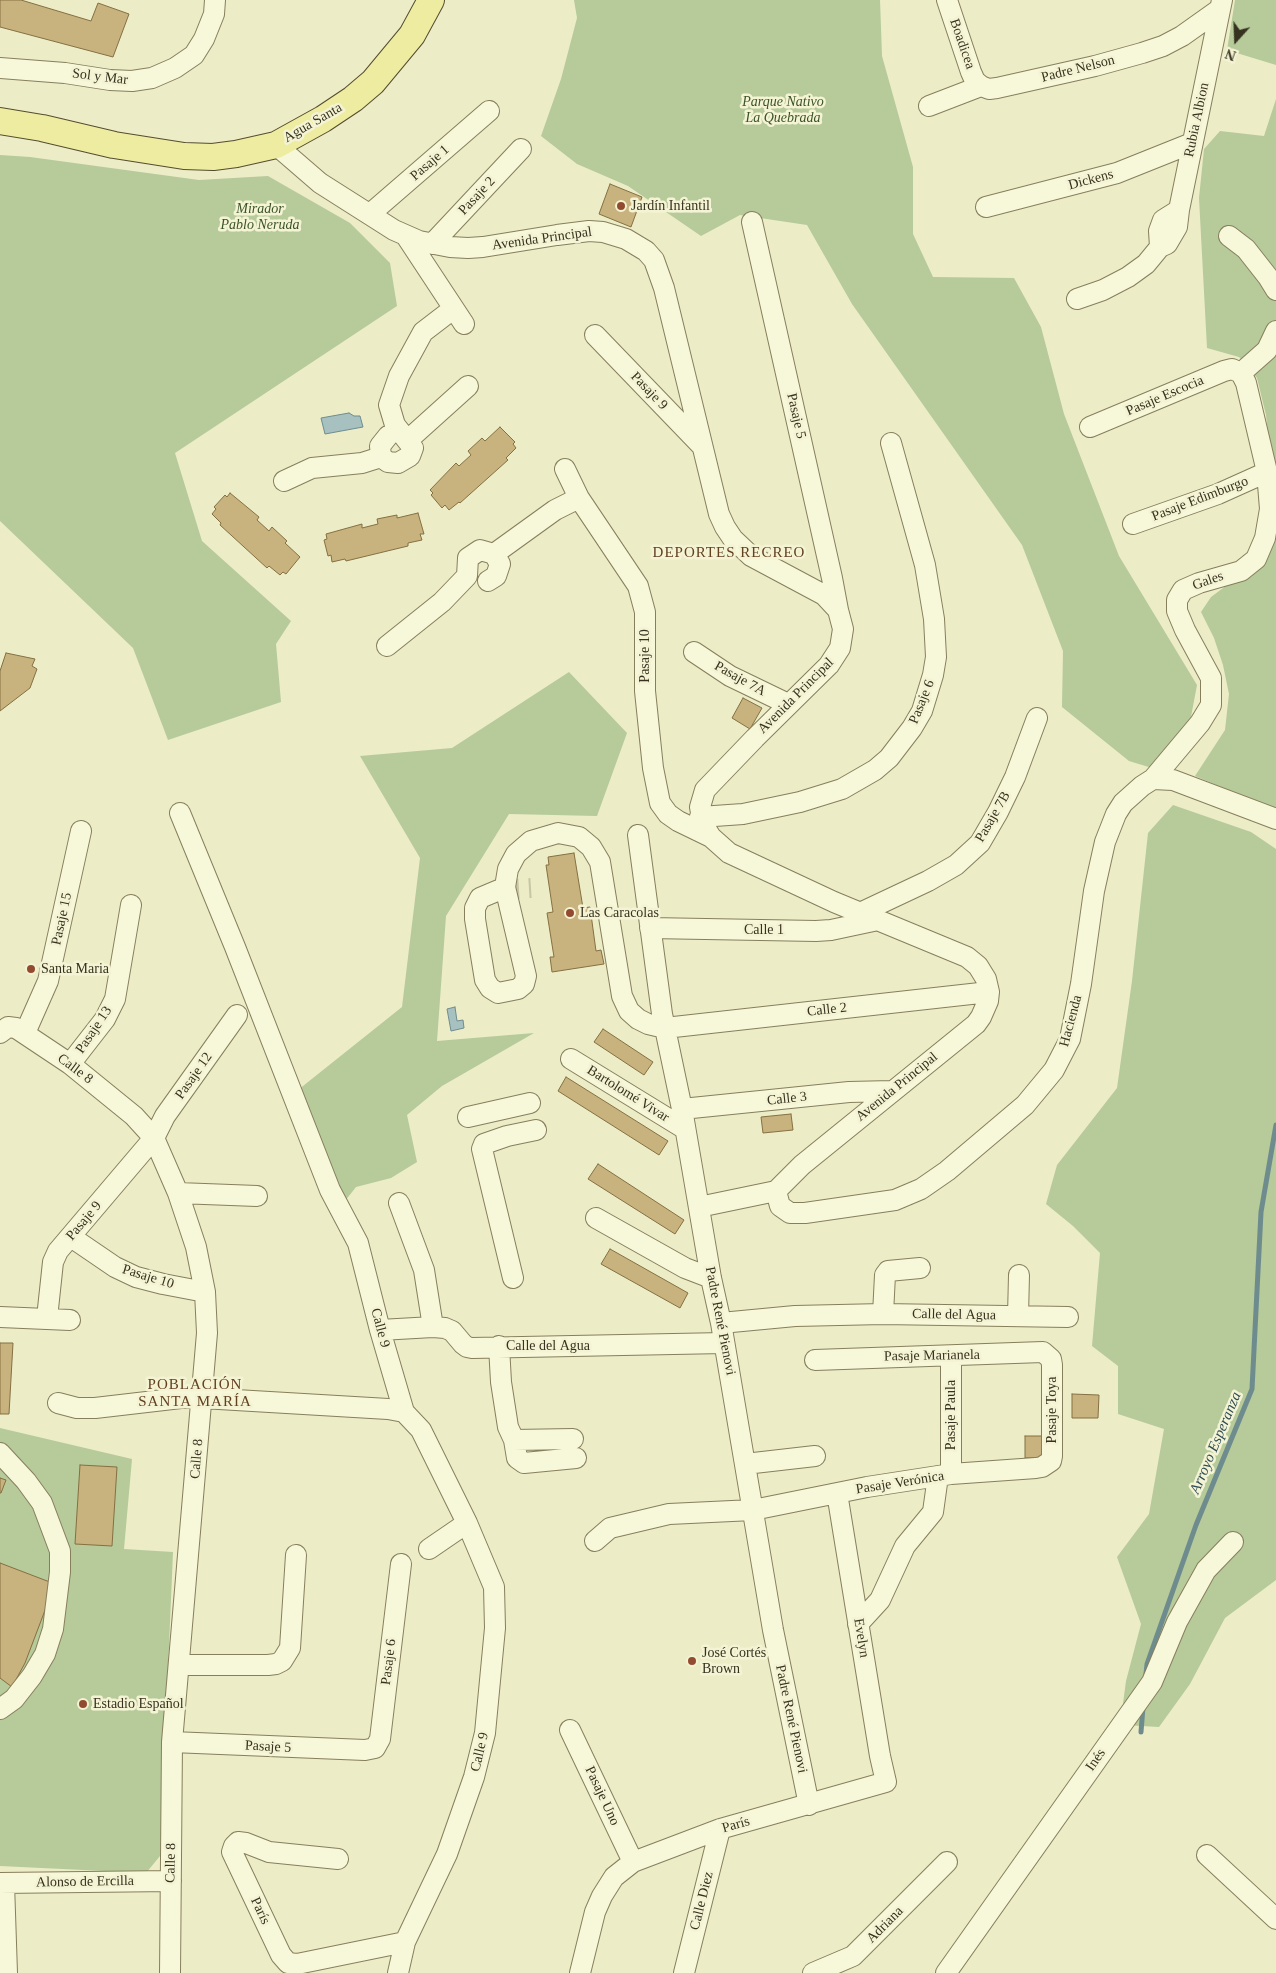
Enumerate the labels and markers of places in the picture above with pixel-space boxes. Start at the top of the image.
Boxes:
place label: Jardín Infantil [631,198,710,214]
marker: Jardín Infantil [615,200,627,212]
place label: Las Caracolas [580,905,659,921]
marker: Las Caracolas [564,907,576,919]
place label: Santa Maria [41,961,109,977]
marker: Santa Maria [25,963,37,975]
place label: José Cortés Brown [702,1645,766,1678]
marker: José Cortés Brown [686,1655,698,1667]
place label: Estadio Español [93,1696,184,1712]
marker: Estadio Español [77,1698,89,1710]

